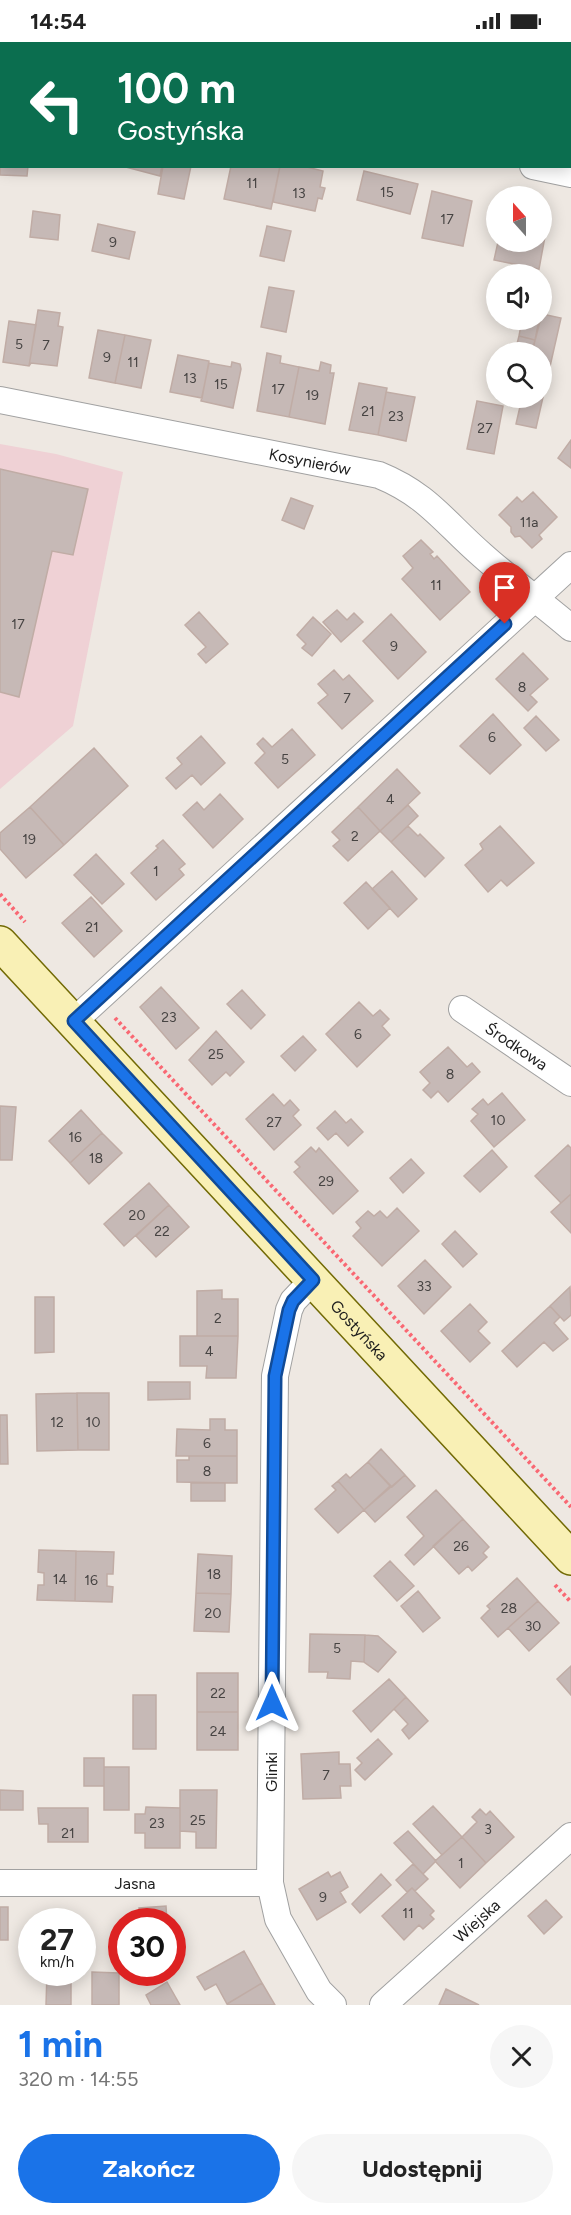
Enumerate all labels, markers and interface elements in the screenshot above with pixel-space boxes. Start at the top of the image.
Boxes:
text: 14:54 [30,8,87,35]
text: 100 m [117,63,236,114]
icon: left [18,66,96,144]
text: Gostyńska [117,114,244,147]
house number: 11 [246,175,258,192]
house number: 15 [380,184,394,201]
house number: 13 [292,185,306,202]
north arrow [486,186,552,252]
map controls [486,186,552,408]
house number: 17 [440,211,454,228]
house number: 9 [109,234,117,251]
button: sound [486,264,552,330]
house number: 5 [15,336,23,353]
house number: 7 [42,337,50,354]
button: search [486,342,552,408]
house number: 9 [103,349,111,366]
house number: 11 [127,354,139,371]
house number: 13 [183,370,197,387]
house number: 15 [214,376,228,393]
house number: 17 [271,381,285,398]
house number: 19 [305,387,319,404]
house number: 21 [361,403,375,420]
house number: 23 [388,408,404,425]
house number: 27 [477,420,493,437]
street label: Kosynierów [267,444,353,479]
house number: 11a [520,514,538,531]
pin [479,562,530,624]
icon: arrive [488,571,521,604]
house number: 11 [430,577,442,594]
house number: 17 [11,616,25,633]
house number: 9 [390,638,398,655]
house number: 8 [518,679,526,696]
house number: 7 [343,690,351,707]
house number: 6 [488,729,496,746]
house number: 5 [281,751,289,768]
house number: 4 [386,791,395,808]
house number: 2 [351,828,359,845]
house number: 19 [22,831,36,848]
house number: 1 [153,863,159,880]
house number: 21 [85,919,99,936]
house number: 23 [161,1009,177,1026]
street label: Środkowa [482,1018,551,1074]
house number: 6 [354,1026,362,1043]
house number: 25 [208,1046,224,1063]
house number: 8 [446,1066,454,1083]
house number: 10 [491,1112,505,1129]
house number: 27 [266,1114,282,1131]
house number: 16 [68,1129,82,1146]
house number: 18 [89,1150,103,1167]
house number: 29 [318,1173,334,1190]
house number: 20 [129,1207,145,1224]
house number: 22 [154,1223,170,1240]
house number: 33 [416,1278,432,1295]
street label: Gostyńska [327,1296,392,1364]
house number: 2 [214,1310,222,1327]
house number: 4 [205,1343,214,1360]
house number: 12 [50,1414,64,1431]
house number: 10 [86,1414,100,1431]
house number: 6 [203,1435,211,1452]
house number: 8 [203,1463,211,1480]
house number: 26 [453,1538,469,1555]
house number: 18 [207,1566,221,1583]
house number: 14 [53,1571,68,1588]
house number: 16 [84,1572,98,1589]
house number: 28 [501,1600,517,1617]
house number: 20 [205,1605,221,1622]
house number: 30 [525,1618,541,1635]
house number: 5 [333,1640,341,1657]
position arrow [240,1671,304,1735]
house number: 22 [210,1685,226,1702]
house number: 24 [210,1723,227,1740]
street label: Glinki [262,1752,281,1792]
house number: 7 [322,1767,330,1784]
house number: 25 [190,1812,206,1829]
house number: 23 [149,1815,165,1832]
house number: 3 [484,1821,492,1838]
house number: 21 [61,1825,75,1842]
house number: 1 [458,1855,464,1872]
street label: Jasna [115,1874,156,1893]
house number: 9 [319,1889,327,1906]
street label: Wiejska [450,1895,504,1946]
house number: 11 [402,1905,414,1922]
speed limit sign: 30 [108,1908,186,1986]
text: 27 [40,1921,74,1958]
text: km/h [40,1953,74,1971]
text: 1 min [18,2023,103,2066]
button: close [490,2025,553,2088]
text: 320 m · 14:55 [18,2067,139,2091]
button: Zakończ [18,2134,280,2203]
button: Udostępnij [292,2134,553,2203]

